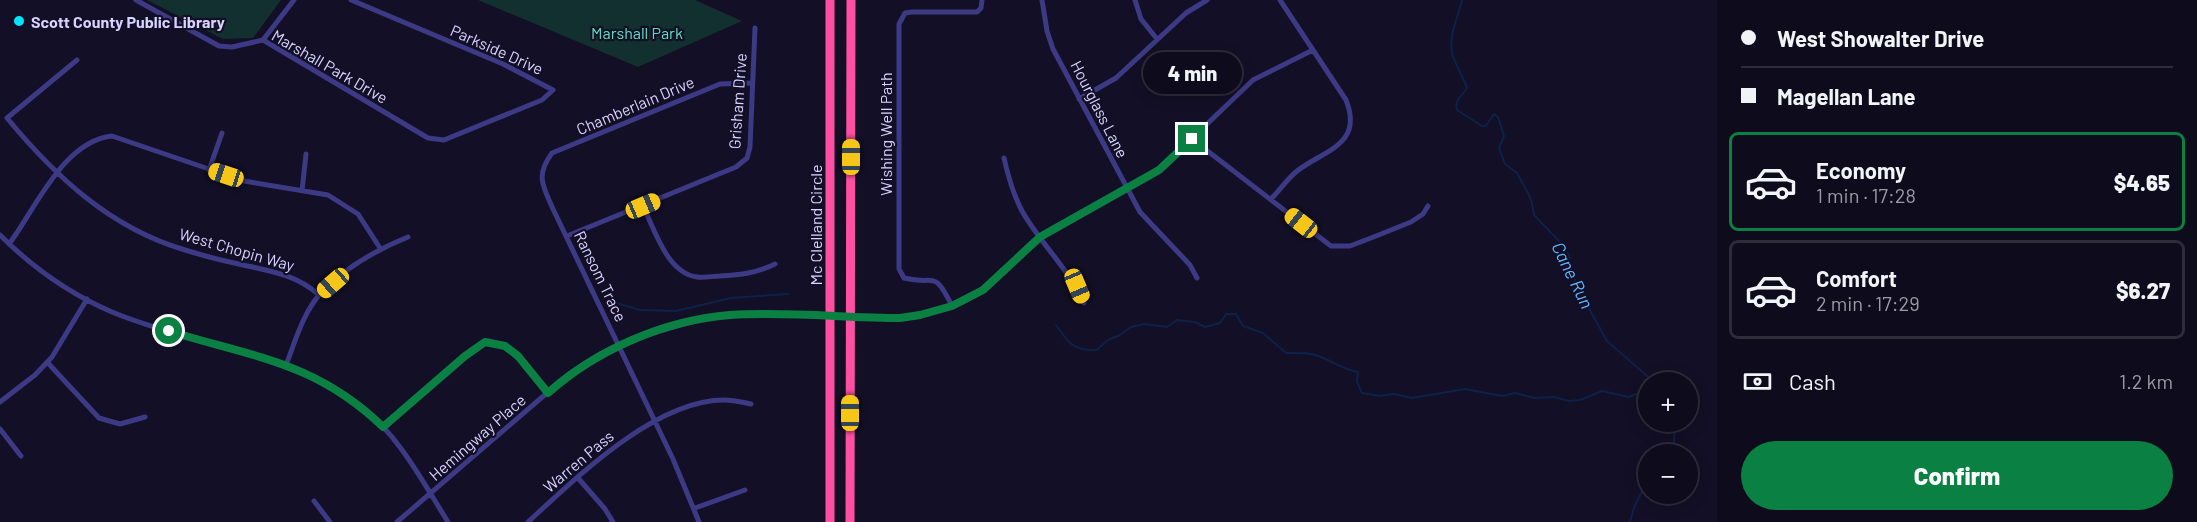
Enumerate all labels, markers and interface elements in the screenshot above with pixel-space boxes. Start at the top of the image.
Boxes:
place label: Scott County Public Library [31,12,225,31]
marker: Scott County Public Library [12,14,26,28]
street label: Parkside Drive [448,20,546,78]
park label: Marshall Park [591,23,683,42]
street label: Marshall Park Drive [269,25,391,107]
text: West Showalter Drive [1777,25,1984,51]
street label: Grisham Drive [724,52,750,150]
callout: 4 min [1142,52,1242,94]
street label: Hourglass Lane [1067,57,1133,161]
text: 4 min [1168,61,1217,85]
street label: Chamberlain Drive [573,72,697,138]
street label: Wishing Well Path [876,72,895,196]
text: Magellan Lane [1777,83,1916,109]
route end [1178,125,1205,152]
car [842,139,860,175]
icon: car [1744,155,1798,209]
text: Economy [1816,157,1906,183]
car [206,161,246,189]
street label: Mc Clelland Circle [806,165,825,285]
text: $4.65 [2114,169,2170,195]
text: 1 min · 17:28 [1816,183,1916,207]
car [623,191,663,221]
car [1281,205,1321,241]
street label: West Chopin Way [177,223,297,275]
street label: Ransom Trace [571,228,631,324]
water label: Cane Run [1547,238,1599,312]
icon: car [1744,263,1798,317]
car [314,264,352,302]
text: Comfort [1816,265,1897,291]
car [1062,266,1092,306]
text: $6.27 [2116,277,2170,303]
text: 2 min · 17:29 [1816,291,1920,315]
route start [155,317,182,344]
icon: cash [1741,365,1774,398]
text: Cash [1789,368,1836,394]
text: 1.2 km [2119,369,2173,393]
map controls [1638,372,1698,504]
button: + [1638,372,1698,432]
street label: Hemingway Place [425,390,529,484]
car [841,395,859,431]
street label: Warren Pass [539,426,617,496]
button: Confirm [1741,441,2173,510]
button: − [1638,444,1698,504]

